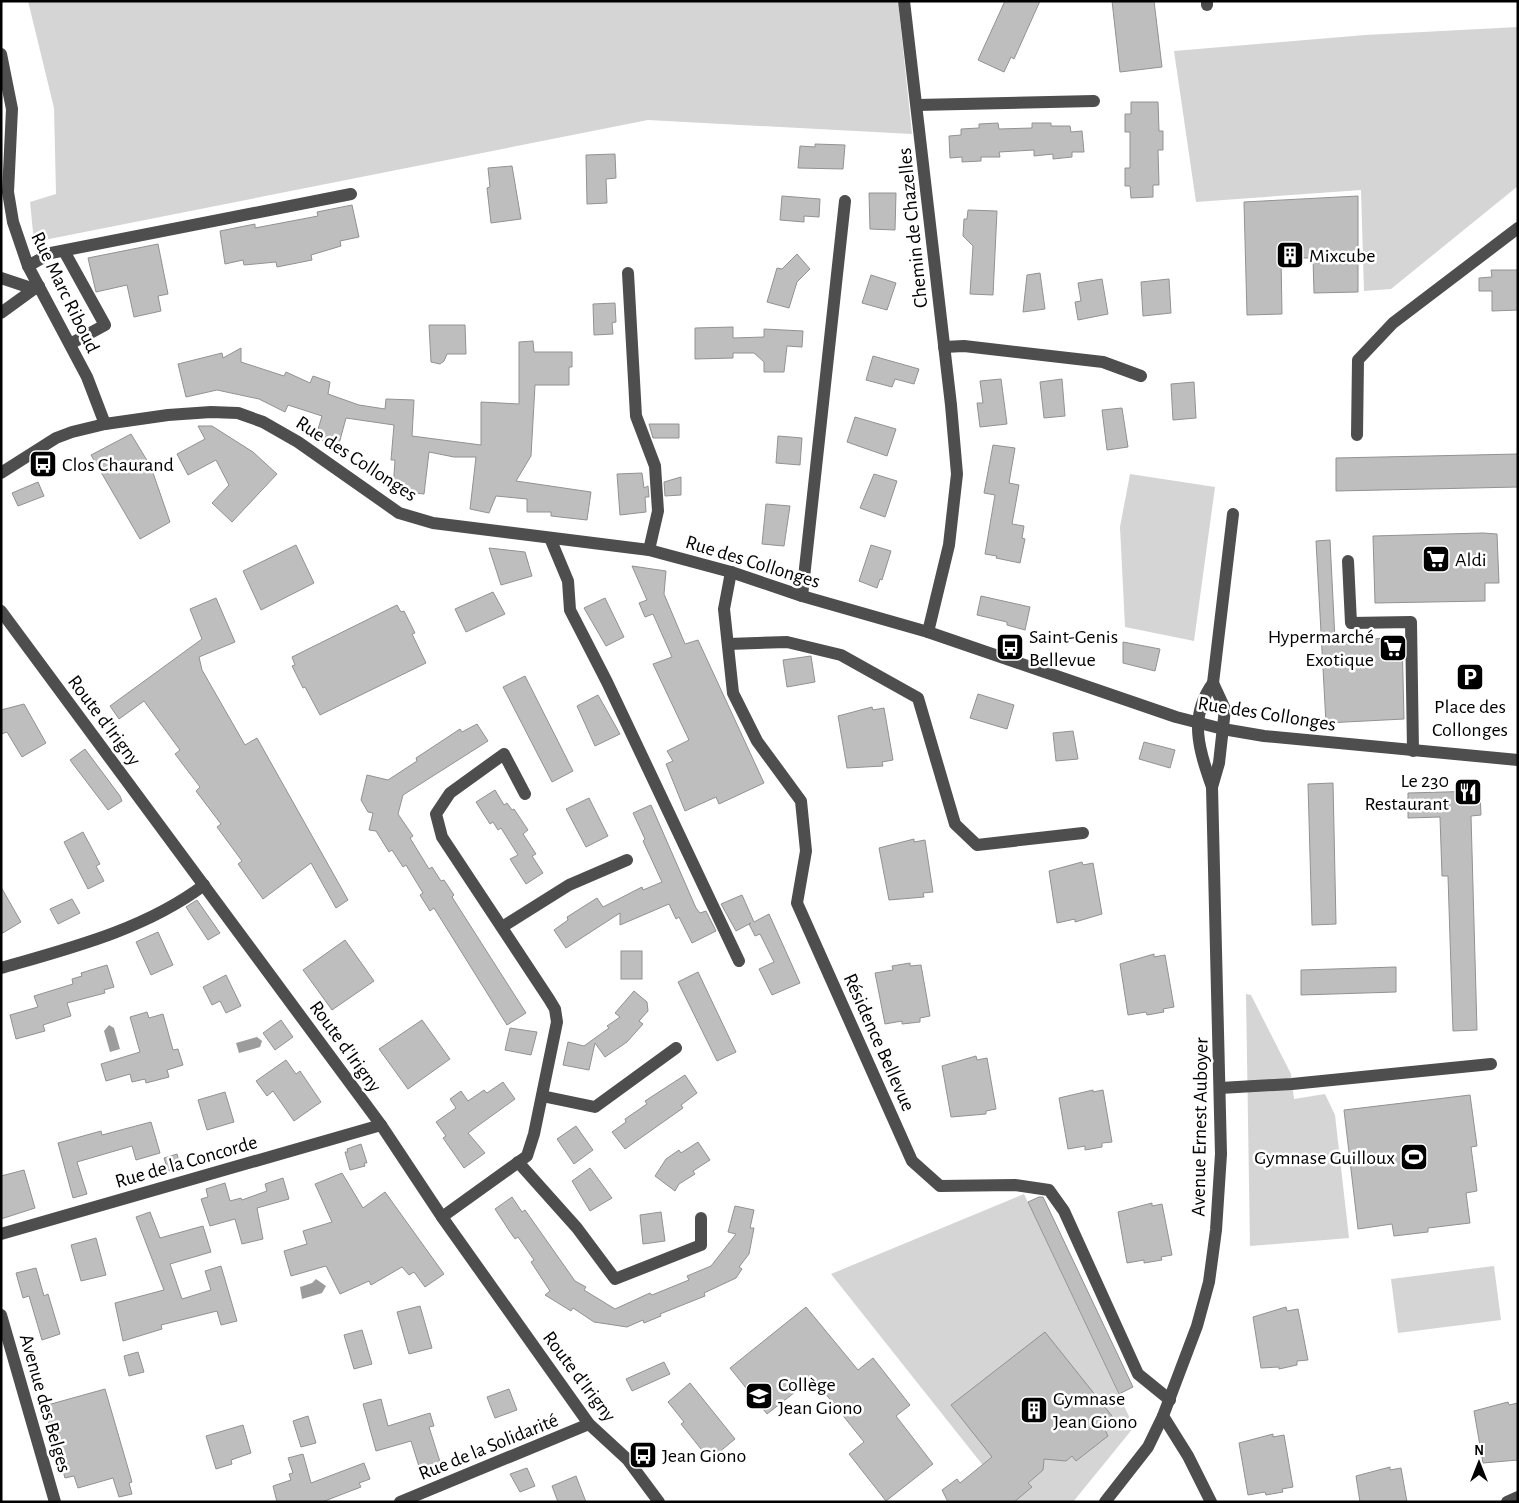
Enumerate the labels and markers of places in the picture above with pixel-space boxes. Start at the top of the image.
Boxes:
building icon: Mixcube [1275,240,1305,270]
place label: Mixcube [1309,246,1375,266]
bus stop icon: Clos Chaurand [28,449,58,479]
place label: Clos Chaurand [62,455,174,475]
supermarket icon: Aldi [1421,544,1451,574]
place label: Aldi [1455,550,1487,570]
place label: Saint-Genis Bellevue [1029,627,1118,670]
place label: Hypermarché Exotique [1268,627,1374,670]
bus stop icon: Saint-Genis Bellevue [995,632,1025,662]
supermarket icon: Hypermarché Exotique [1378,633,1408,663]
parking icon: Place des Collonges [1455,662,1485,692]
place label: Place des Collonges [1432,697,1508,740]
place label: Le 230 Restaurant [1364,771,1450,814]
restaurant icon: Le 230 Restaurant [1453,777,1483,807]
sports icon: Gymnase Guilloux [1399,1142,1429,1172]
place label: Gymnase Guilloux [1254,1148,1395,1168]
place label: Collège Jean Giono [778,1375,862,1418]
school or university icon: Collège Jean Giono [744,1381,774,1411]
place label: Gymnase Jean Giono [1053,1389,1137,1432]
building icon: Gymnase Jean Giono [1019,1395,1049,1425]
bus stop icon: Jean Giono [628,1440,658,1470]
place label: Jean Giono [662,1446,746,1466]

